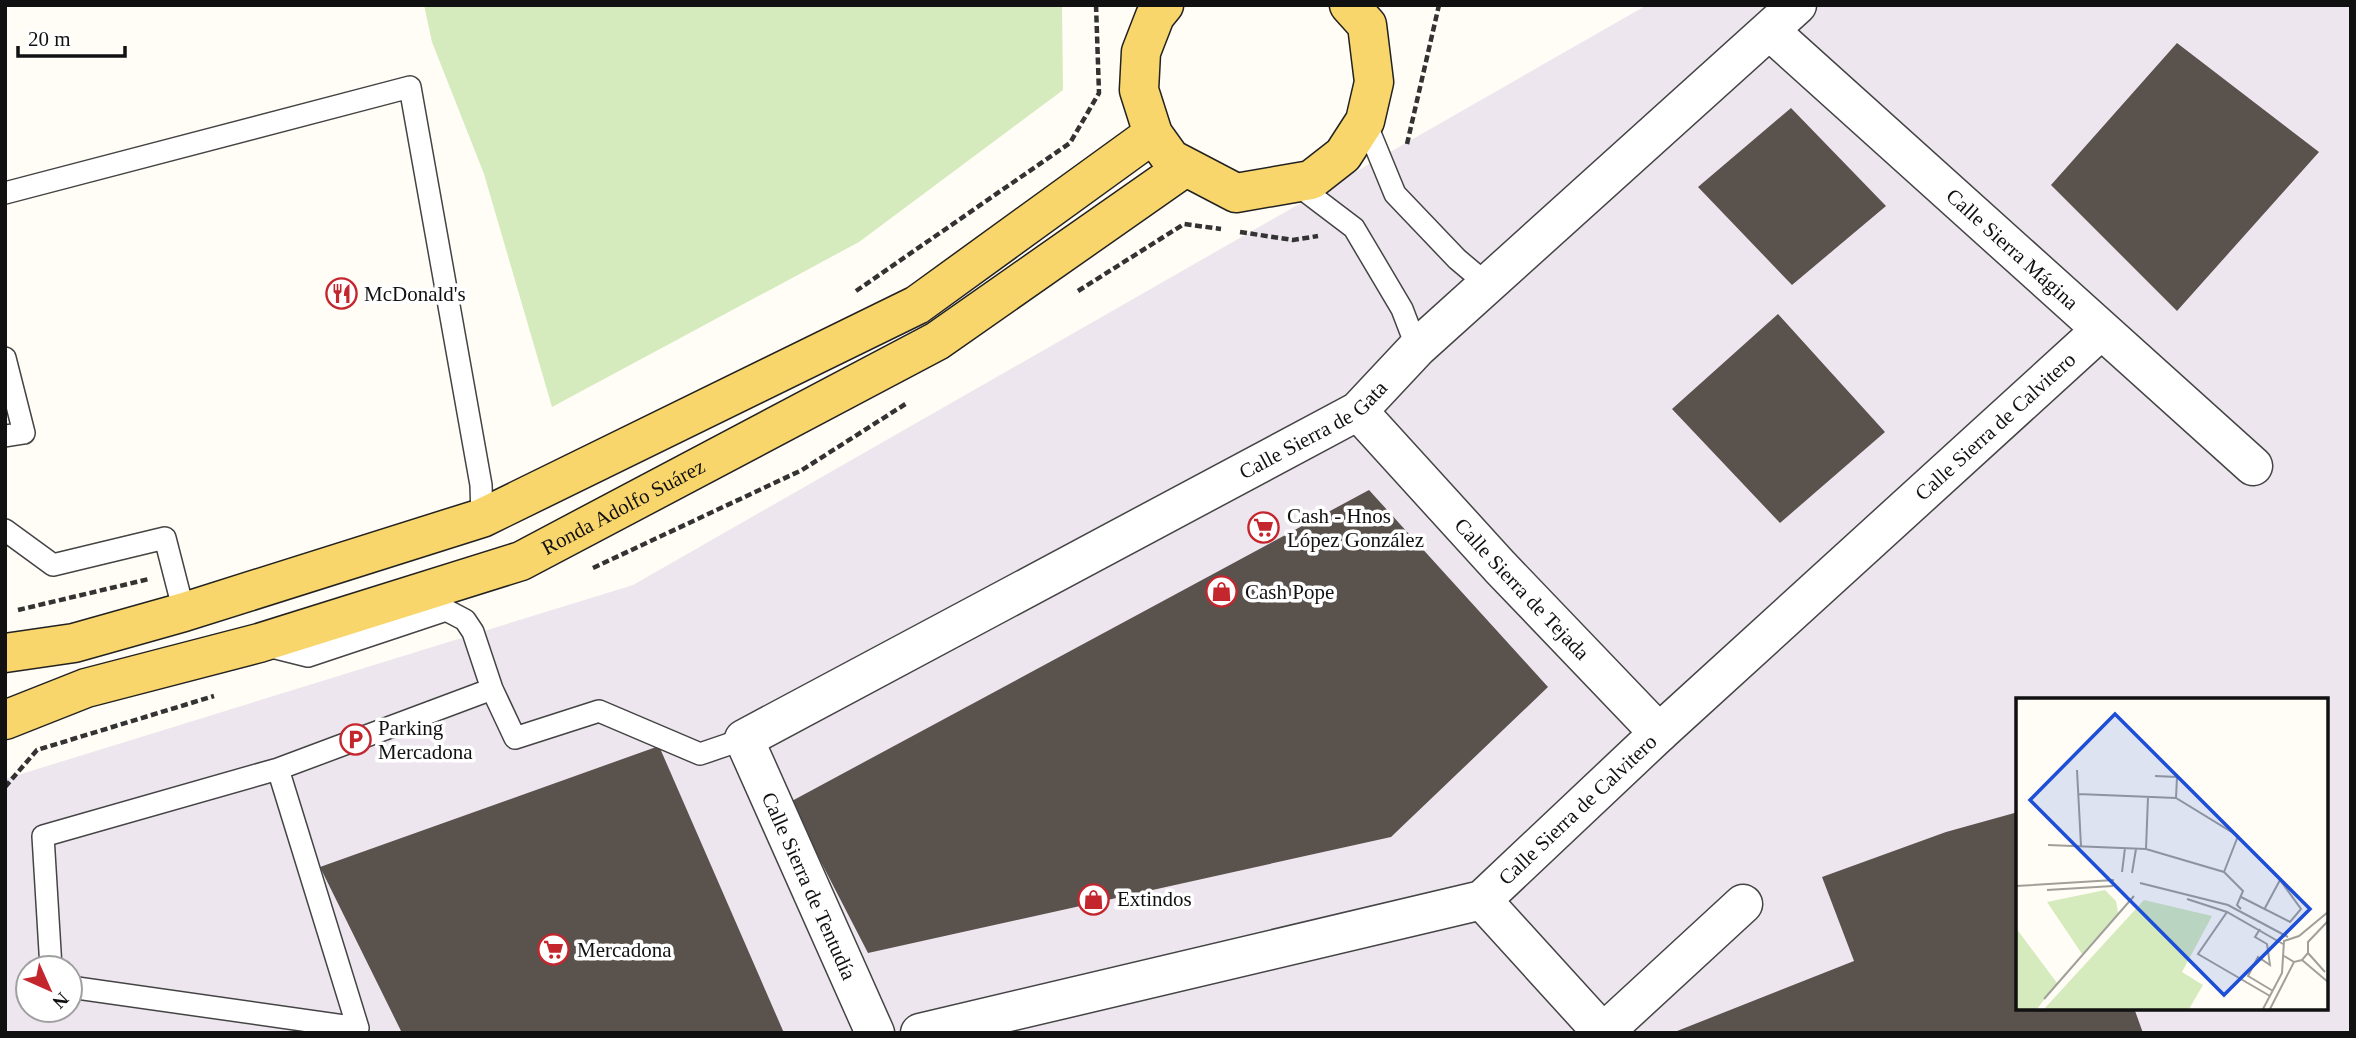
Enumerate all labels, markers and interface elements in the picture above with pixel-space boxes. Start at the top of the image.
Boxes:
scale bar [18,14,124,58]
text: 20 m [28,27,71,51]
street label: Calle Sierra Mágina [1941,184,2084,315]
restaurant icon: McDonald's [324,277,358,311]
place label: McDonald's [364,282,466,306]
street label: Calle Sierra de Calvitero [1910,347,2080,505]
street label: Calle Sierra de Gata [1235,375,1392,484]
street label: Ronda Adolfo Suárez [538,454,709,560]
place label: Cash - Hnos López González [1287,504,1424,552]
supermarket icon: Cash - Hnos López González [1247,511,1281,545]
street label: Calle Sierra de Tejada [1450,513,1595,665]
shop icon: Cash Pope [1205,575,1239,609]
place label: Cash Pope [1245,580,1334,604]
inset map [2016,698,2328,1010]
place label: Parking Mercadona [378,716,473,764]
parking icon: Parking Mercadona [338,723,372,757]
street label: Calle Sierra de Calvitero [1494,730,1662,890]
street label: Calle Sierra de Tentudía [757,788,861,984]
shop icon: Extindos [1077,882,1111,916]
place label: Extindos [1117,887,1192,911]
supermarket icon: Mercadona [537,933,571,967]
place label: Mercadona [577,938,672,962]
north arrow [14,954,84,1024]
text: N [48,988,73,1013]

